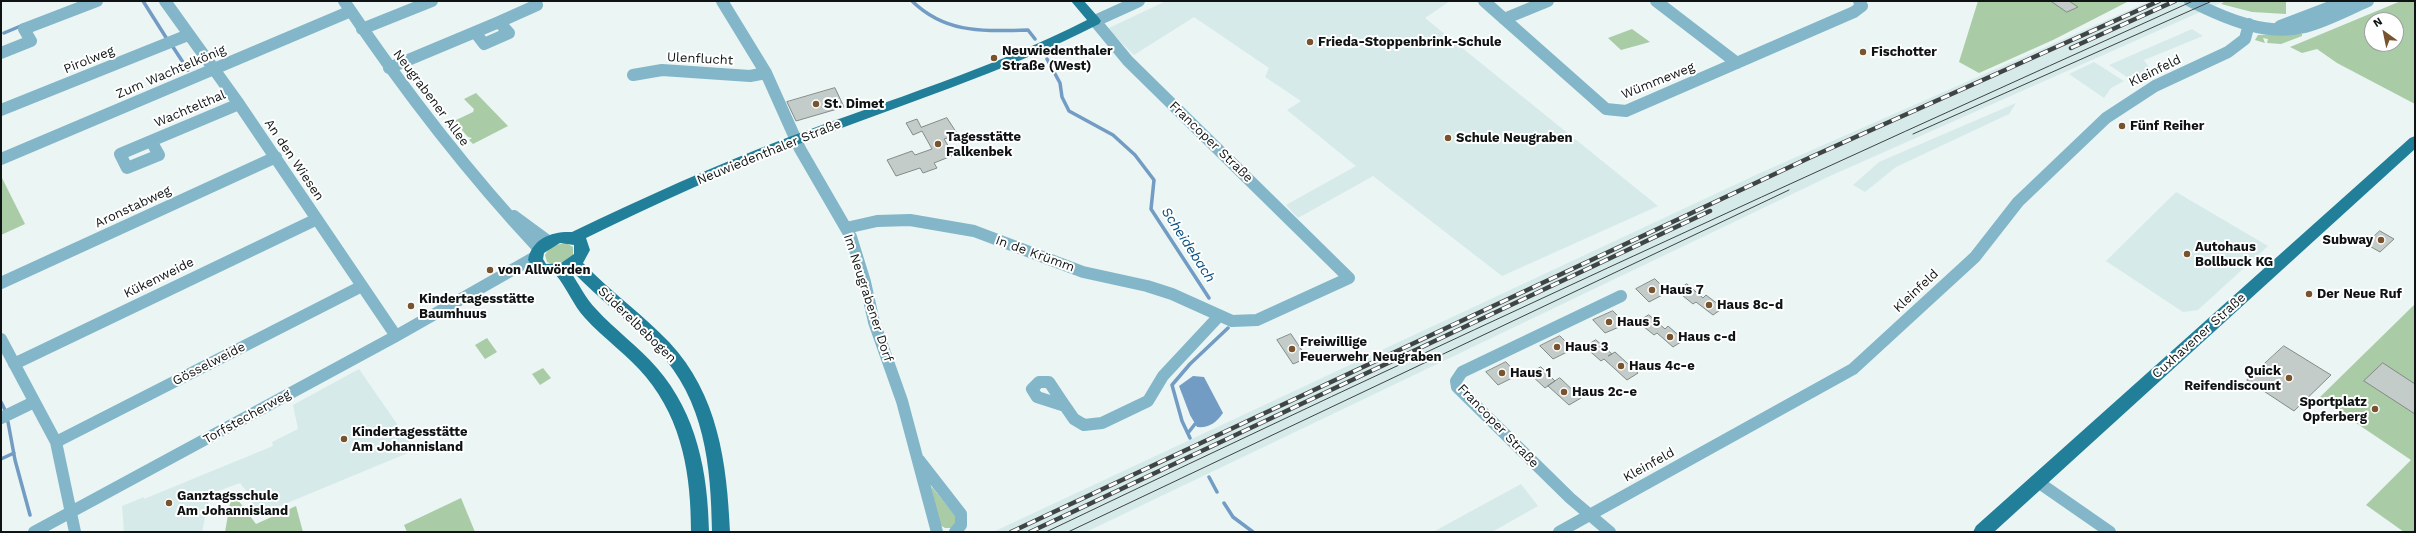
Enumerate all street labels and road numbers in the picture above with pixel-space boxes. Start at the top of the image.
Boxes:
street label: Zum Wachtelkönig [114,42,228,102]
street label: Pirolweg [61,43,117,77]
street label: Neugrabener Allee [390,47,472,149]
street label: Ulenflucht [666,49,734,69]
street label: Kleinfeld [2126,52,2184,90]
street label: Wümmeweg [1619,59,1697,103]
street label: Wachtelthal [152,87,228,131]
street label: Francoper Straße [1166,98,1256,186]
street label: An den Wiesen [261,116,327,204]
street label: Neuwiedenthaler Straße [695,116,843,188]
street label: Aronstabweg [92,183,174,231]
street label: Im Neugrabener Dorf [840,232,896,364]
street label: In de Krümm [993,232,1077,276]
street label: Kükenweide [121,254,197,302]
street label: Kleinfeld [1890,266,1942,316]
street label: Süderelbebogen [595,284,679,366]
street label: Cuxhavener Straße [2149,290,2249,382]
street label: Gösselweide [170,339,248,389]
street label: Francoper Straße [1454,381,1542,471]
street label: Torfstecherweg [201,387,293,447]
street label: Kleinfeld [1621,445,1677,485]

